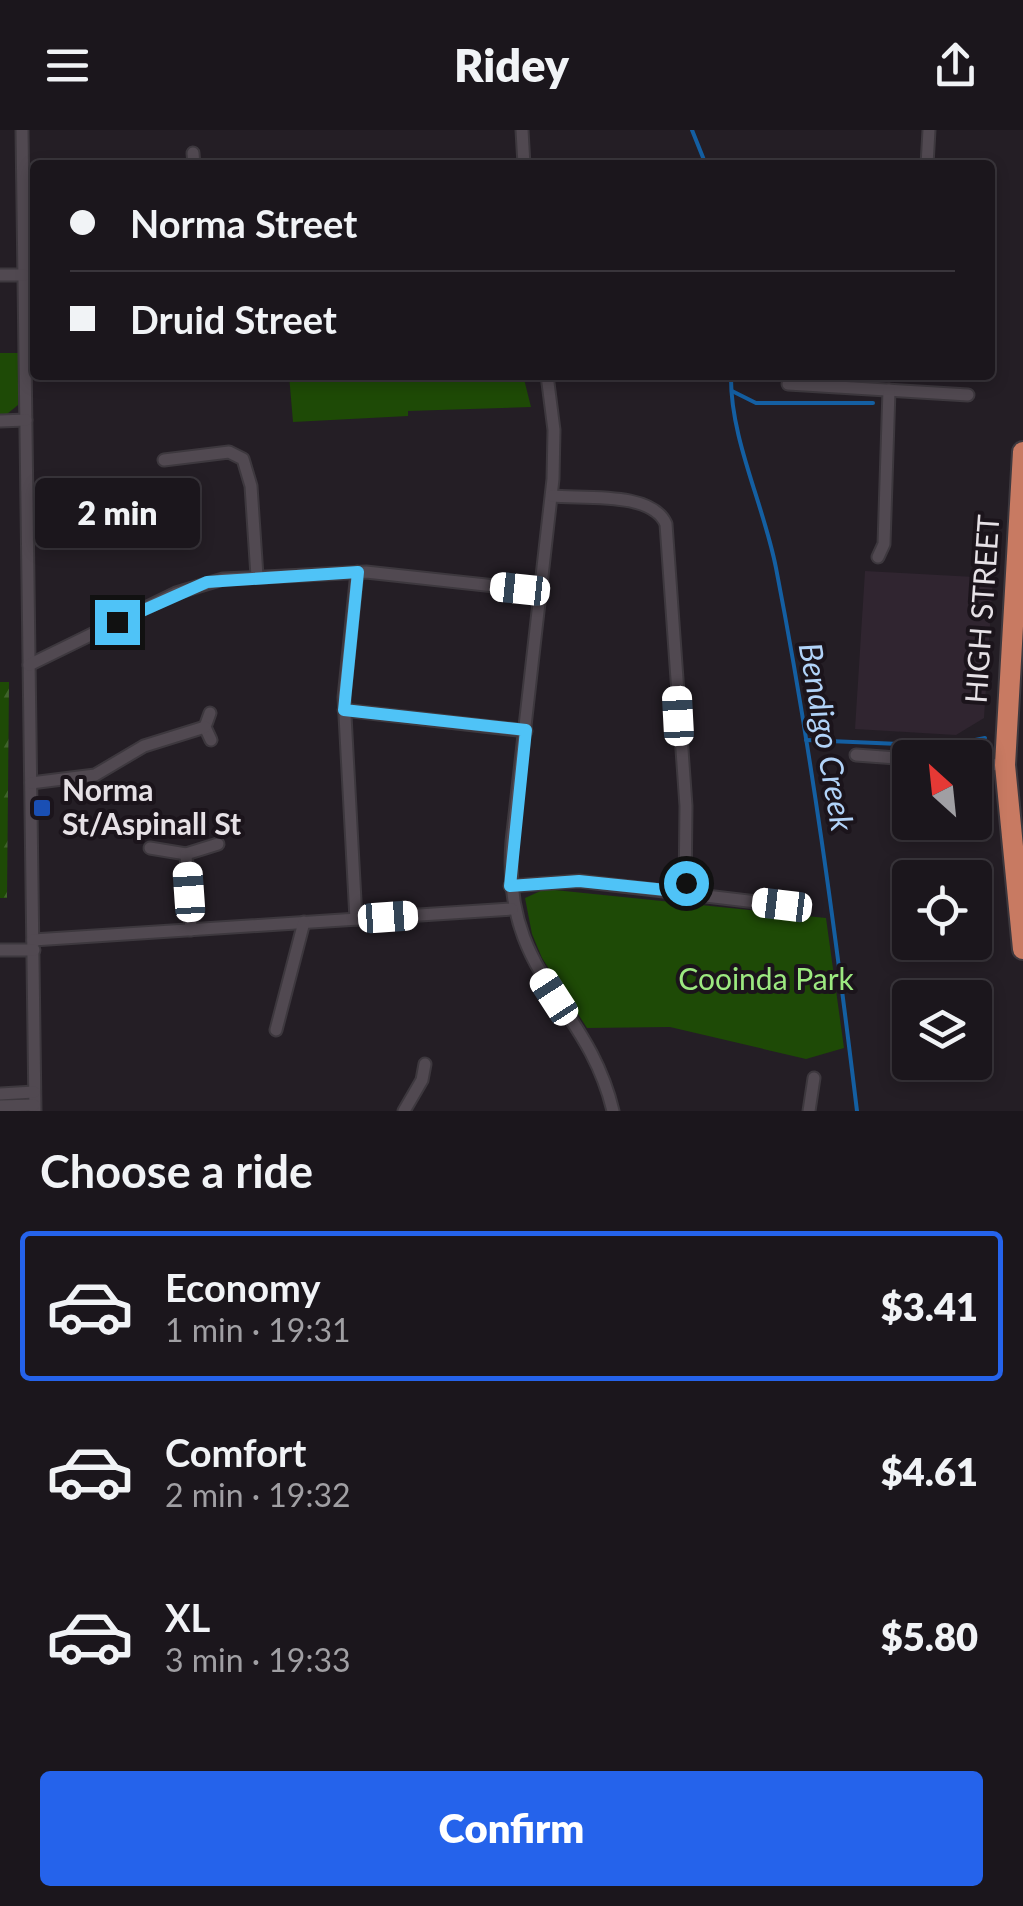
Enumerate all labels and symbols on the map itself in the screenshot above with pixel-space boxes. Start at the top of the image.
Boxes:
callout: 2 min [34,477,200,547]
street label: HIGH STREET [956,513,1006,704]
car [489,571,551,607]
route end [95,600,140,645]
water label: Bendigo Creek [792,639,863,835]
car [661,685,695,747]
north arrow [892,740,992,840]
place label: Norma St/Aspinall St [62,771,241,841]
marker: Norma St/Aspinall St [31,797,53,819]
car [172,861,206,923]
route start [664,861,709,906]
car [750,886,814,924]
car [357,900,419,934]
park label: Cooinda Park [678,960,855,996]
car [525,964,583,1030]

